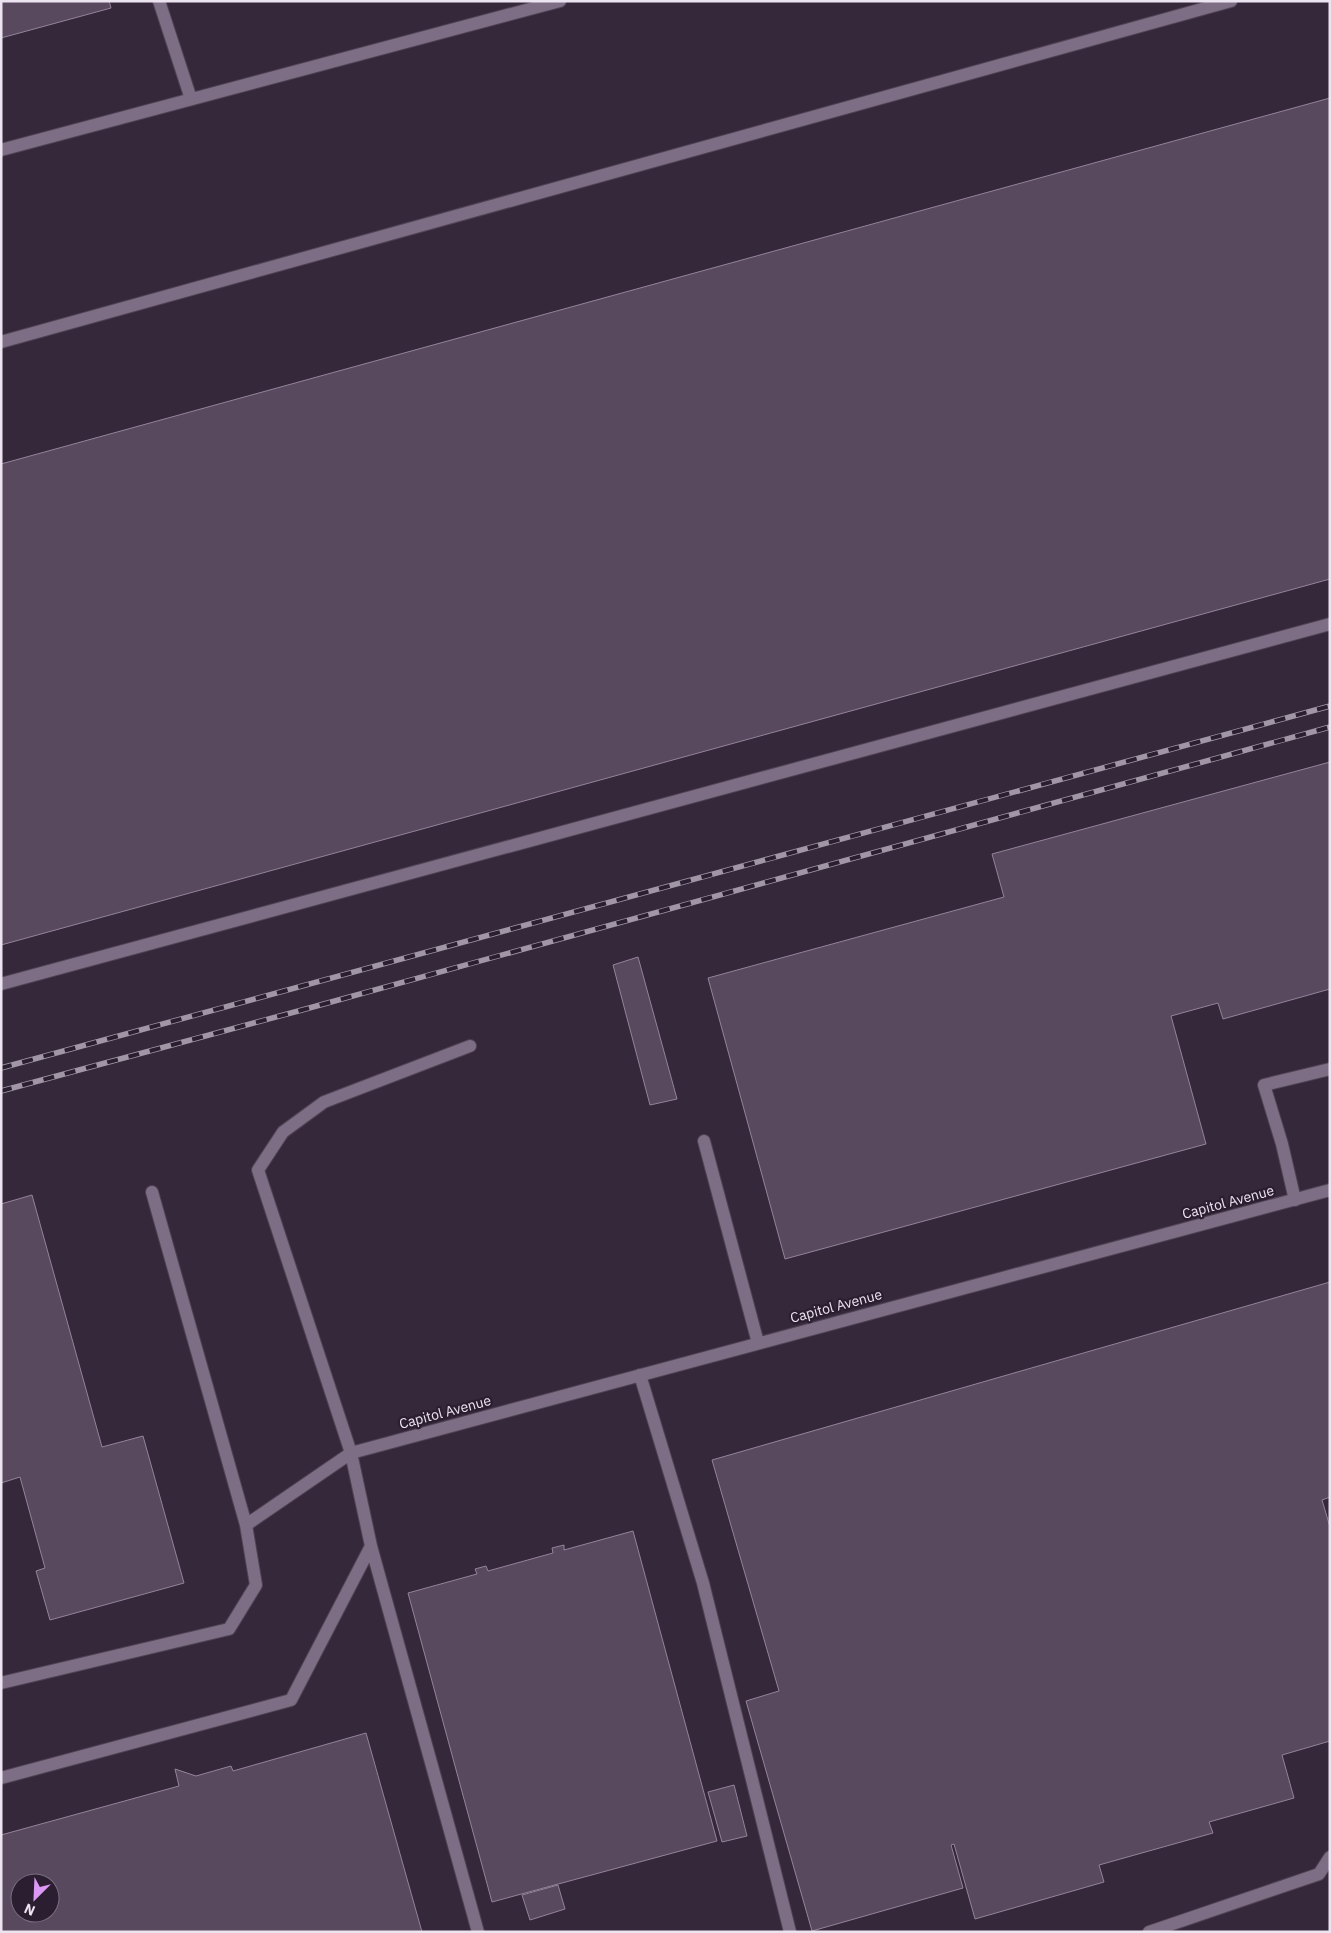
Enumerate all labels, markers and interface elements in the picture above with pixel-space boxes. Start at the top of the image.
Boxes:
street label: Capitol Avenue [1180,1181,1276,1223]
street label: Capitol Avenue [788,1285,884,1327]
street label: Capitol Avenue [397,1391,493,1433]
north arrow [10,1873,60,1923]
text: N [21,1900,38,1920]

